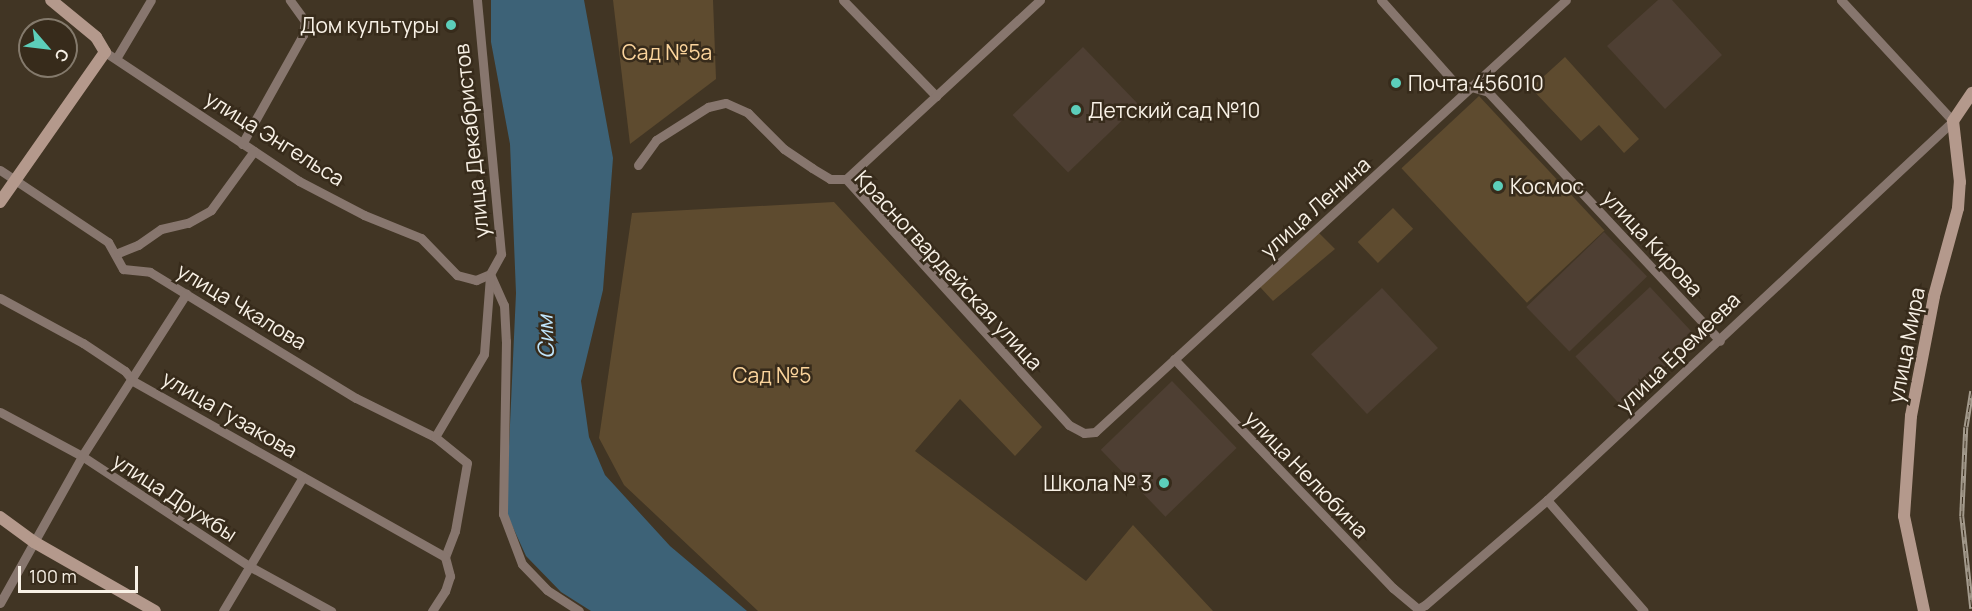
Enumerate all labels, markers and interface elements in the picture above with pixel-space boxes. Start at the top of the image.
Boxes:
place label: Дом культуры [300,12,439,38]
north arrow [18,18,78,78]
marker: Дом культуры [444,18,458,32]
park label: Сад №5а [622,39,712,65]
street label: улица Декабристов [448,43,494,239]
text: С [50,45,75,66]
place label: Почта 456010 [1408,70,1544,96]
marker: Почта 456010 [1389,76,1403,90]
street label: улица Энгельса [201,85,349,191]
place label: Детский сад №10 [1088,97,1260,123]
marker: Детский сад №10 [1069,103,1083,117]
street label: улица Ленина [1255,151,1375,263]
street label: Красногвардейская улица [850,165,1048,375]
place label: Космос [1510,173,1584,199]
marker: Космос [1491,179,1505,193]
street label: улица Кирова [1598,185,1708,301]
street label: улица Чкалова [173,257,311,355]
street label: улица Мира [1882,285,1930,405]
street label: улица Еремеева [1611,287,1745,417]
water label: Сим [532,315,560,359]
park label: Сад №5 [733,362,811,388]
street label: улица Гузакова [158,365,302,463]
street label: улица Нелюбина [1240,405,1374,543]
street label: улица Дружбы [108,447,242,547]
place label: Школа № 3 [1043,470,1152,496]
marker: Школа № 3 [1157,476,1171,490]
scale bar [21,554,141,592]
text: 100 m [29,564,77,588]

